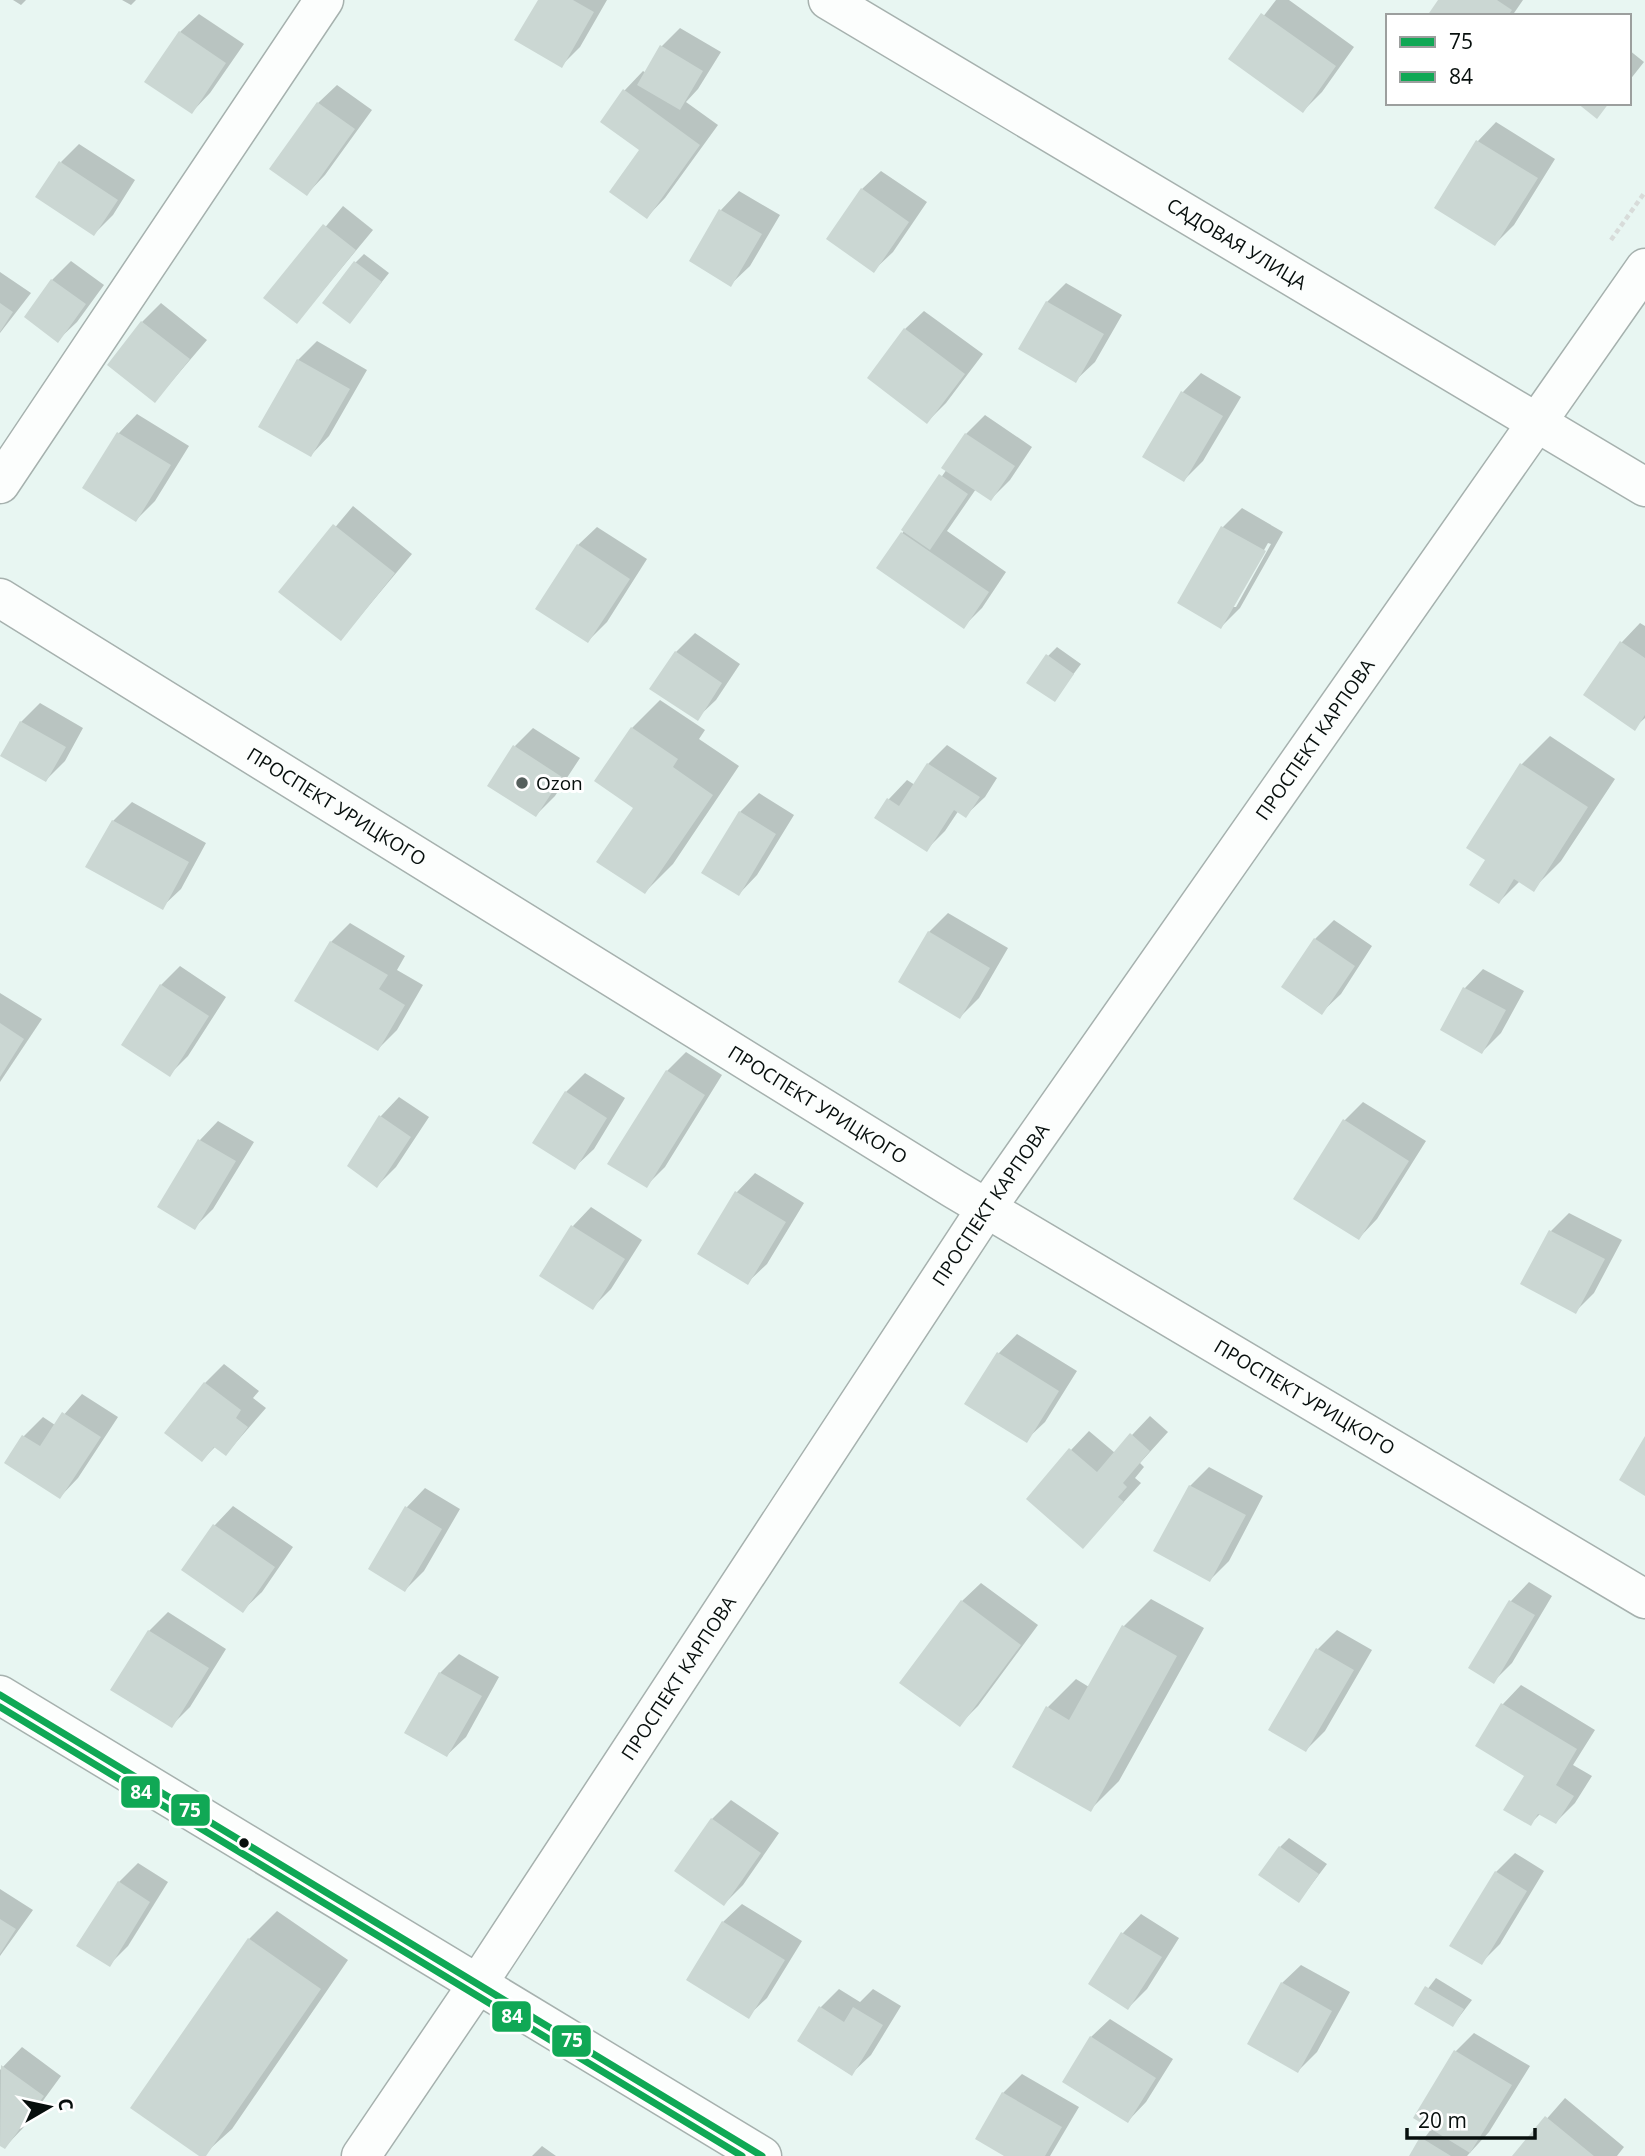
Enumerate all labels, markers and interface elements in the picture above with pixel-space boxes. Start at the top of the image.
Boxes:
legend [1386,14,1631,105]
text: 75 [1449,27,1473,55]
text: 84 [1449,62,1473,90]
street label: САДОВАЯ УЛИЦА [1162,192,1312,295]
street label: ПРОСПЕКТ КАРПОВА [1249,654,1380,825]
street label: ПРОСПЕКТ УРИЦКОГО [242,741,431,872]
place label: Ozon [536,770,583,796]
marker: Ozon [514,775,530,791]
street label: ПРОСПЕКТ УРИЦКОГО [723,1039,912,1170]
street label: ПРОСПЕКТ КАРПОВА [926,1118,1055,1291]
street label: ПРОСПЕКТ УРИЦКОГО [1209,1333,1400,1461]
street label: ПРОСПЕКТ КАРПОВА [615,1591,742,1765]
line badge: 84 [120,1775,161,1809]
text: 84 [130,1779,152,1805]
line badge: 75 [170,1793,211,1827]
text: 75 [179,1797,201,1823]
unlabelled marker [237,1836,251,1850]
line badge: 84 [491,2000,532,2033]
text: 84 [501,2003,523,2029]
line badge: 75 [551,2024,592,2058]
text: 75 [561,2027,583,2053]
north arrow [14,2072,84,2142]
text: С [52,2096,80,2112]
scale bar [1407,2096,1535,2140]
text: 20 m [1418,2106,1467,2134]

